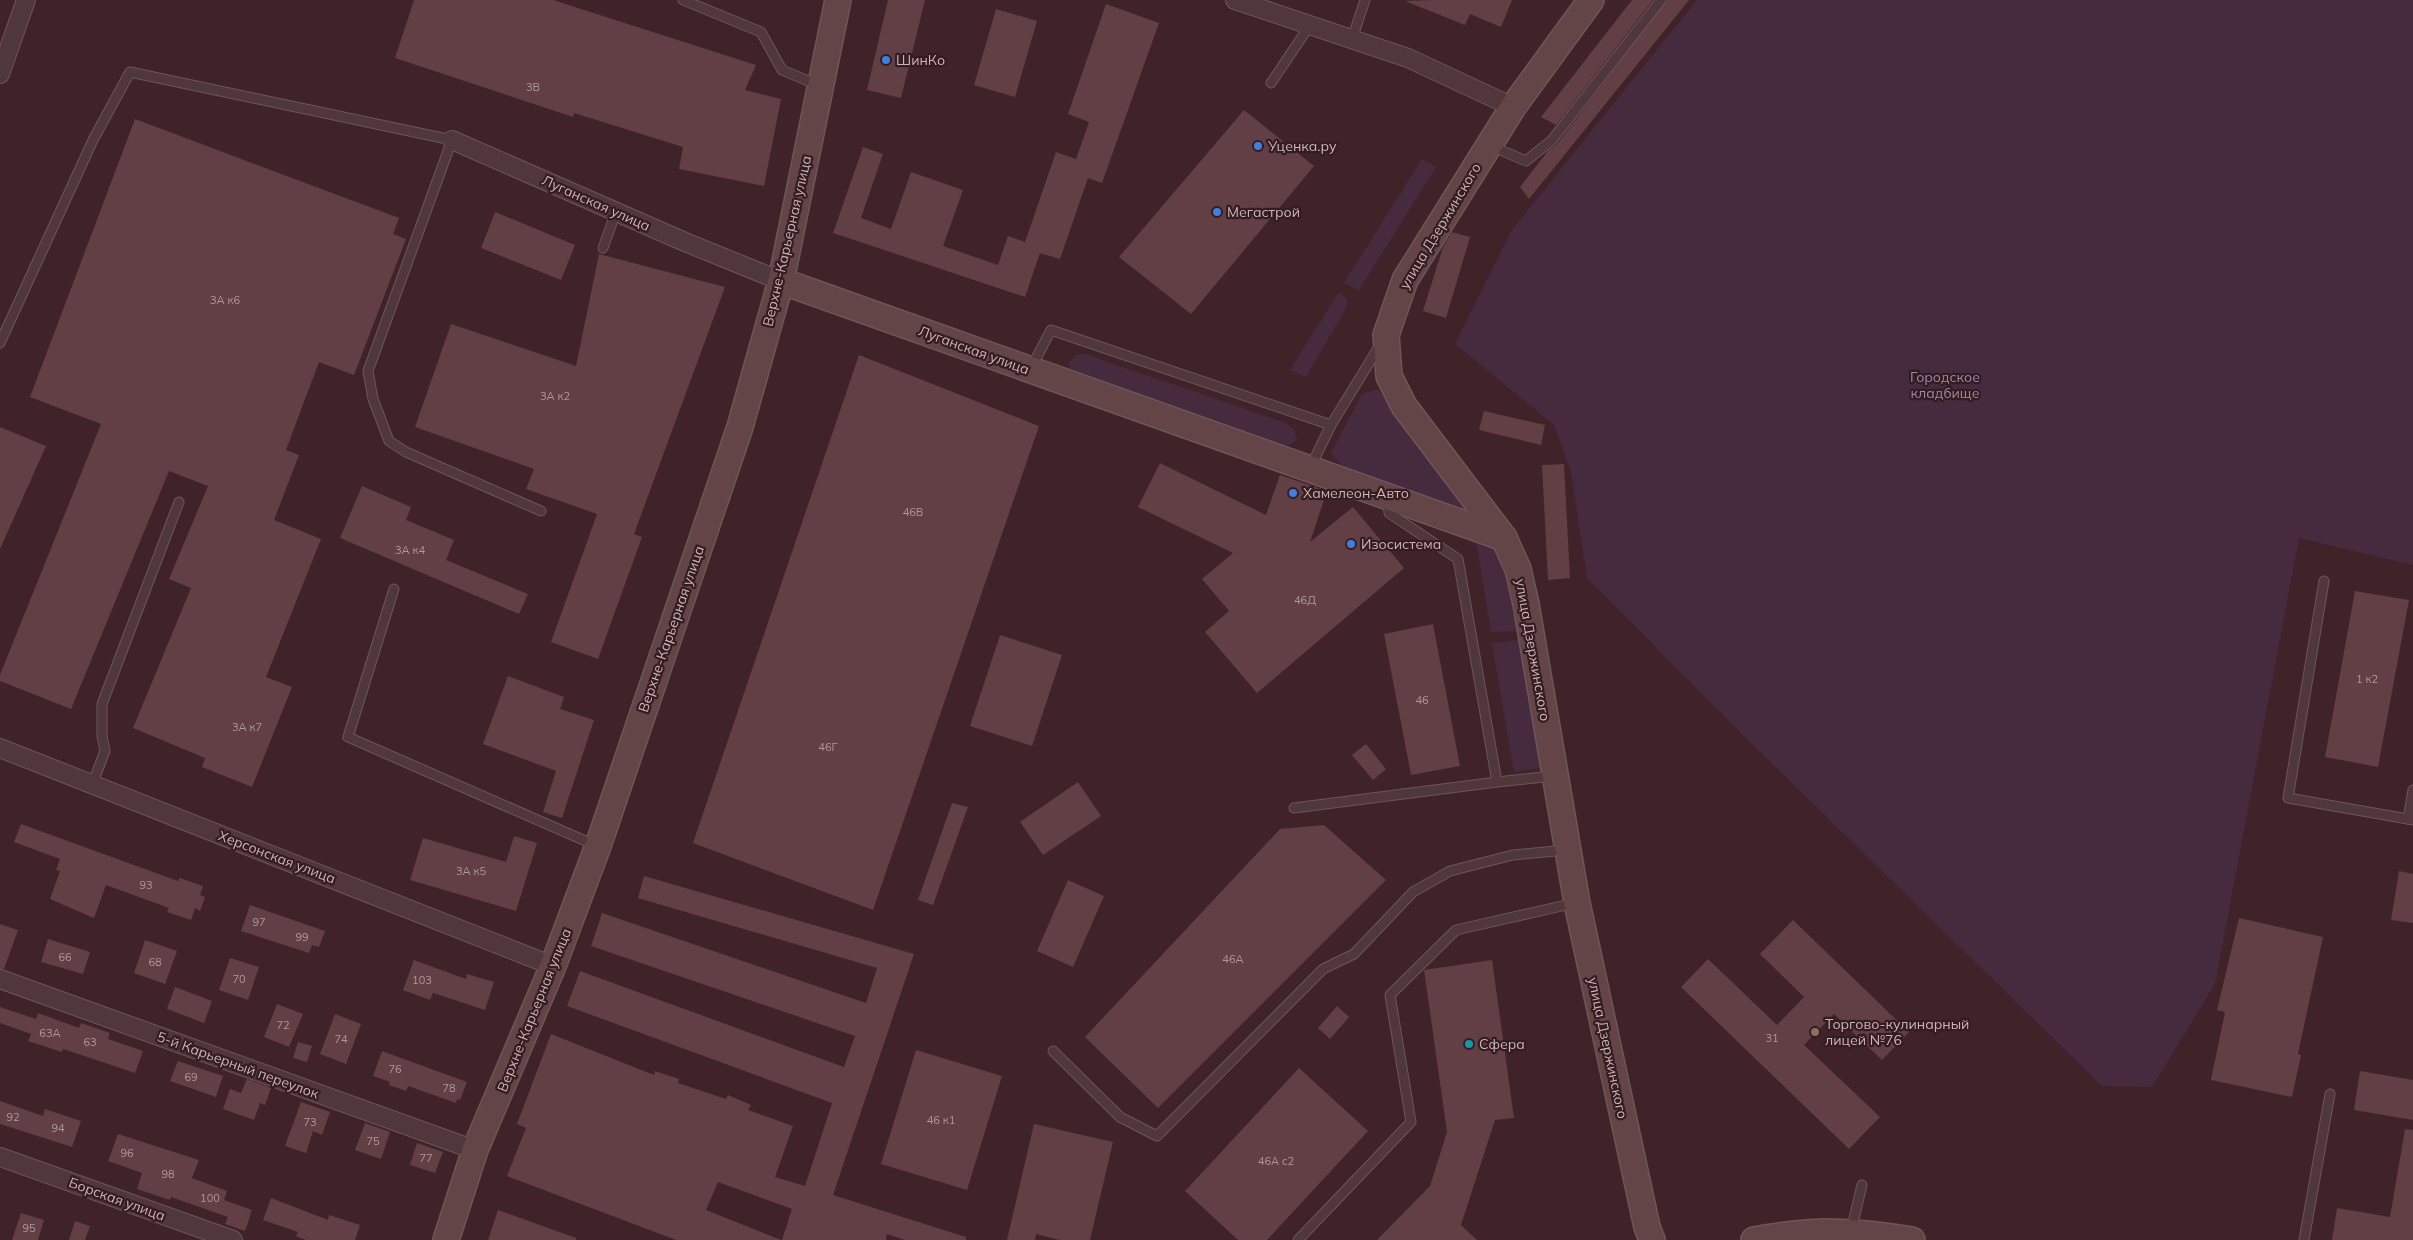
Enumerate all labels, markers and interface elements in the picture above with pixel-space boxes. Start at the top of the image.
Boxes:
place label: ШинКо [896,51,945,69]
marker: ШинКо [880,54,892,66]
house number: 3В [526,80,540,94]
place label: Уценка.ру [1267,137,1337,155]
marker: Уценка.ру [1252,140,1264,152]
street label: Верхне-Карьерная улица [759,154,815,328]
street label: улица Дзержинского [1395,160,1485,292]
street label: Луганская улица [539,171,653,235]
place label: Мегастрой [1227,203,1300,221]
marker: Мегастрой [1211,206,1223,218]
house number: 3А к6 [210,293,240,307]
street label: Луганская улица [916,322,1032,378]
park label: Городское кладбище [1910,368,1980,402]
house number: 3А к2 [540,389,570,403]
place label: Хамелеон-Авто [1303,484,1409,502]
marker: Хамелеон-Авто [1287,487,1299,499]
house number: 46В [903,505,923,519]
place label: Изосистема [1361,535,1441,553]
marker: Изосистема [1345,538,1357,550]
house number: 3А к4 [395,543,425,557]
street label: Верхне-Карьерная улица [634,543,708,715]
street label: улица Дзержинского [1512,577,1554,723]
house number: 46Д [1294,593,1316,607]
house number: 1 к2 [2356,672,2378,686]
house number: 46 [1415,693,1429,707]
house number: 3А к7 [232,720,262,734]
house number: 46Г [818,740,838,754]
street label: Херсонская улица [216,826,338,888]
house number: 3А к5 [456,864,486,878]
house number: 93 [139,878,153,892]
house number: 97 [252,915,266,929]
street label: Верхне-Карьерная улица [493,926,575,1094]
house number: 99 [295,930,309,944]
house number: 66 [58,950,72,964]
house number: 46А [1222,952,1244,966]
house number: 68 [148,955,162,969]
house number: 70 [232,972,246,986]
house number: 103 [412,973,432,987]
street label: улица Дзержинского [1584,976,1632,1120]
place label: Торгово-кулинарный лицей №76 [1825,1015,1969,1049]
house number: 72 [276,1018,290,1032]
house number: 63А [39,1026,61,1040]
marker: Торгово-кулинарный лицей №76 [1809,1026,1821,1038]
street label: 5-й Карьерный переулок [155,1027,322,1103]
house number: 31 [1765,1031,1779,1045]
house number: 74 [334,1032,348,1046]
house number: 63 [83,1035,97,1049]
place label: Сфера [1479,1035,1525,1053]
marker: Сфера [1463,1038,1475,1050]
house number: 76 [388,1062,402,1076]
house number: 69 [184,1070,198,1084]
house number: 78 [442,1081,456,1095]
house number: 92 [6,1110,20,1124]
house number: 46 к1 [927,1113,955,1127]
house number: 73 [303,1115,317,1129]
house number: 94 [51,1121,65,1135]
house number: 75 [366,1134,380,1148]
house number: 96 [120,1146,134,1160]
house number: 77 [419,1151,433,1165]
house number: 46А с2 [1258,1154,1295,1168]
house number: 98 [161,1167,175,1181]
street label: Борская улица [66,1173,168,1225]
house number: 100 [200,1191,220,1205]
house number: 95 [22,1221,36,1235]

